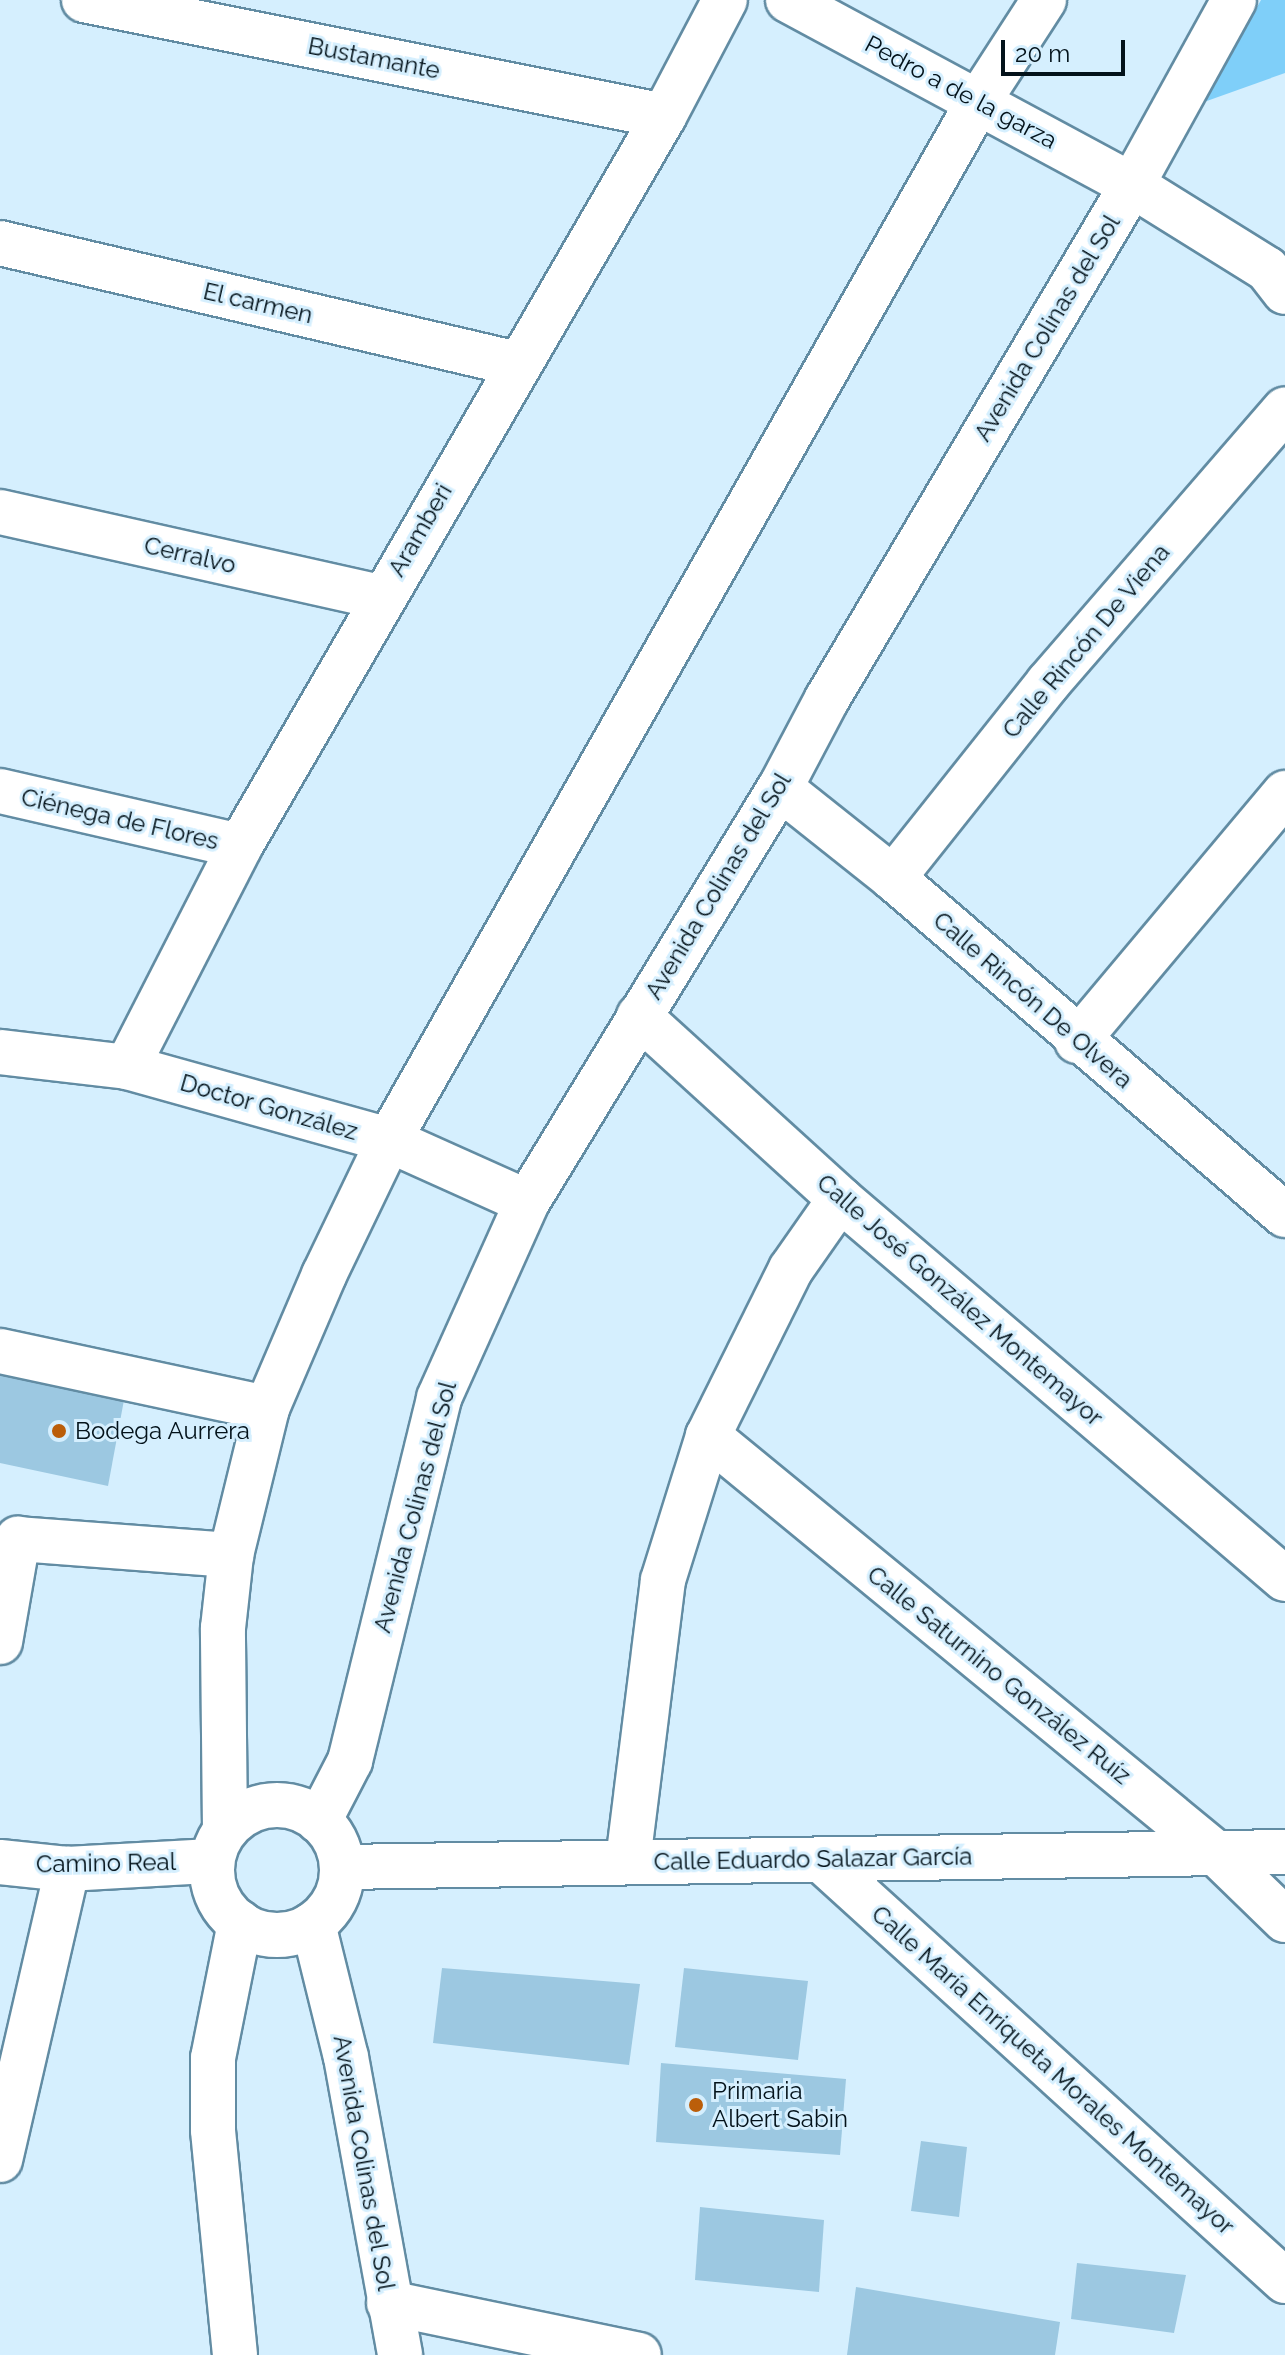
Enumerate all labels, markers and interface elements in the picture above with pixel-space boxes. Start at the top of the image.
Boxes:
scale bar [1005,24,1129,74]
street label: Pedro a de la garza [860,29,1062,155]
street label: Bustamante [306,31,442,85]
text: 20 m [1015,39,1070,68]
street label: Avenida Colinas del Sol [968,209,1126,447]
street label: El carmen [200,276,316,330]
street label: Aramberi [382,479,458,581]
street label: Cerralvo [141,530,239,580]
street label: Calle Rincón De Viena [996,538,1176,744]
street label: Avenida Colinas del Sol [639,767,797,1005]
street label: Ciénega de Flores [18,782,222,856]
street label: Calle Rincón De Olvera [928,906,1138,1094]
street label: Doctor González [177,1068,361,1146]
street label: Calle José González Montemayor [811,1168,1109,1432]
street label: Avenida Colinas del Sol [368,1378,462,1636]
place label: Bodega Aurrera [75,1417,251,1445]
marker: Bodega Aurrera [50,1422,68,1440]
street label: Calle Saturnino González Ruíz [862,1560,1136,1790]
street label: Calle Eduardo Salazar García [653,1842,973,1876]
street label: Camino Real [36,1847,176,1879]
street label: Calle María Enriqueta Morales Montemayor [866,1899,1240,2241]
street label: Avenida Colinas del Sol [327,2033,401,2293]
place label: Primaria Albert Sabin [712,2077,848,2133]
marker: Primaria Albert Sabin [687,2096,705,2114]

